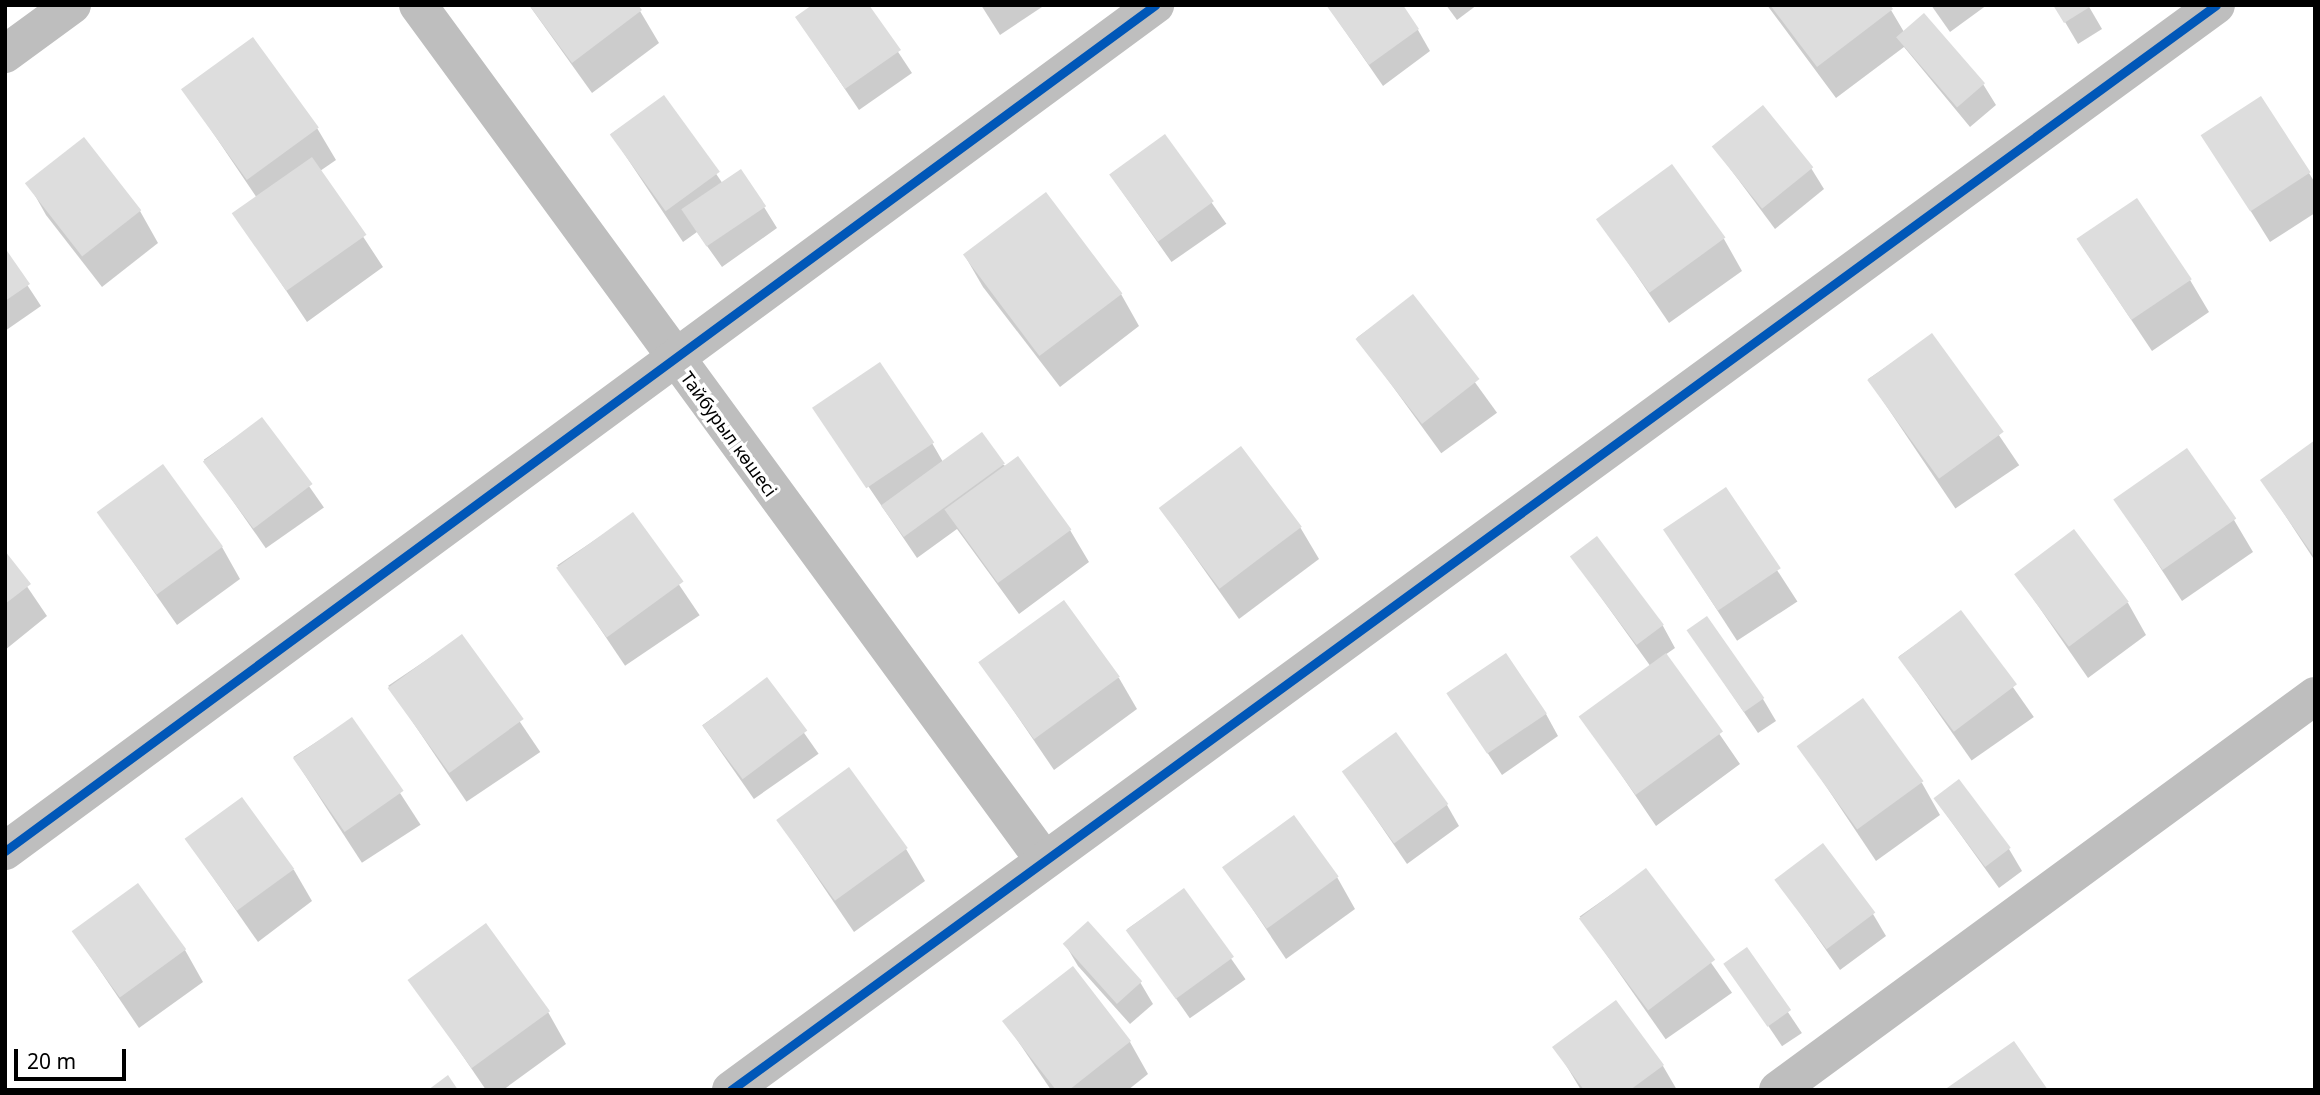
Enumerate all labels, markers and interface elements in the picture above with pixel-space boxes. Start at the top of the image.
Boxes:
street label: Тайбурыл көшесі [676,367,782,501]
scale bar [18,1036,130,1080]
text: 20 m [27,1047,76,1075]

